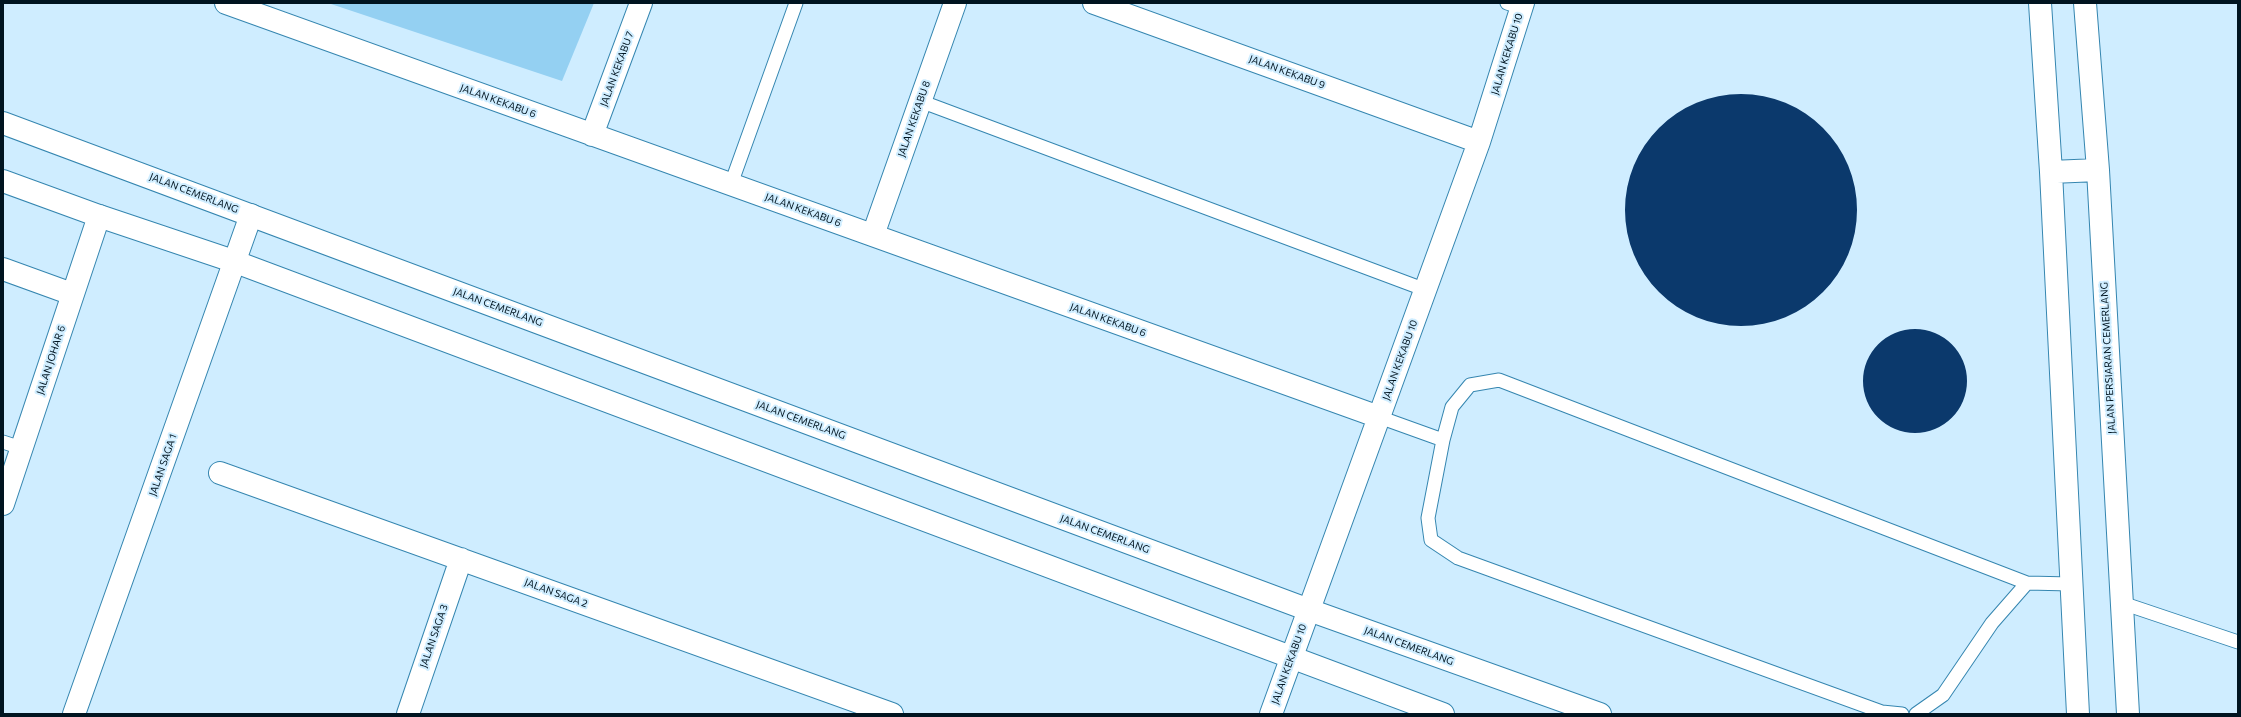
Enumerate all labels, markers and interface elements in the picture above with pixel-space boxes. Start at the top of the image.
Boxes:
street label: JALAN KEKABU 10 [1489,12,1525,96]
street label: JALAN KEKABU 7 [598,30,636,108]
street label: JALAN KEKABU 9 [1247,53,1327,91]
street label: JALAN KEKABU 8 [895,79,933,159]
street label: JALAN KEKABU 6 [458,82,538,120]
street label: JALAN CEMERLANG [148,170,240,216]
street label: JALAN KEKABU 6 [763,191,843,229]
street label: JALAN PERSIARAN CEMERLANG [2098,282,2118,434]
street label: JALAN CEMERLANG [452,285,544,329]
street label: JALAN KEKABU 6 [1068,301,1148,339]
street label: JALAN KEKABU 10 [1380,318,1420,402]
street label: JALAN JOHAR 6 [34,324,68,396]
street label: JALAN CEMERLANG [755,398,847,442]
street label: JALAN SAGA 1 [147,432,179,498]
street label: JALAN CEMERLANG [1059,512,1151,556]
street label: JALAN SAGA 2 [523,576,589,610]
street label: JALAN SAGA 3 [418,603,450,669]
street label: JALAN KEKABU 10 [1269,622,1309,706]
street label: JALAN CEMERLANG [1363,624,1455,668]

